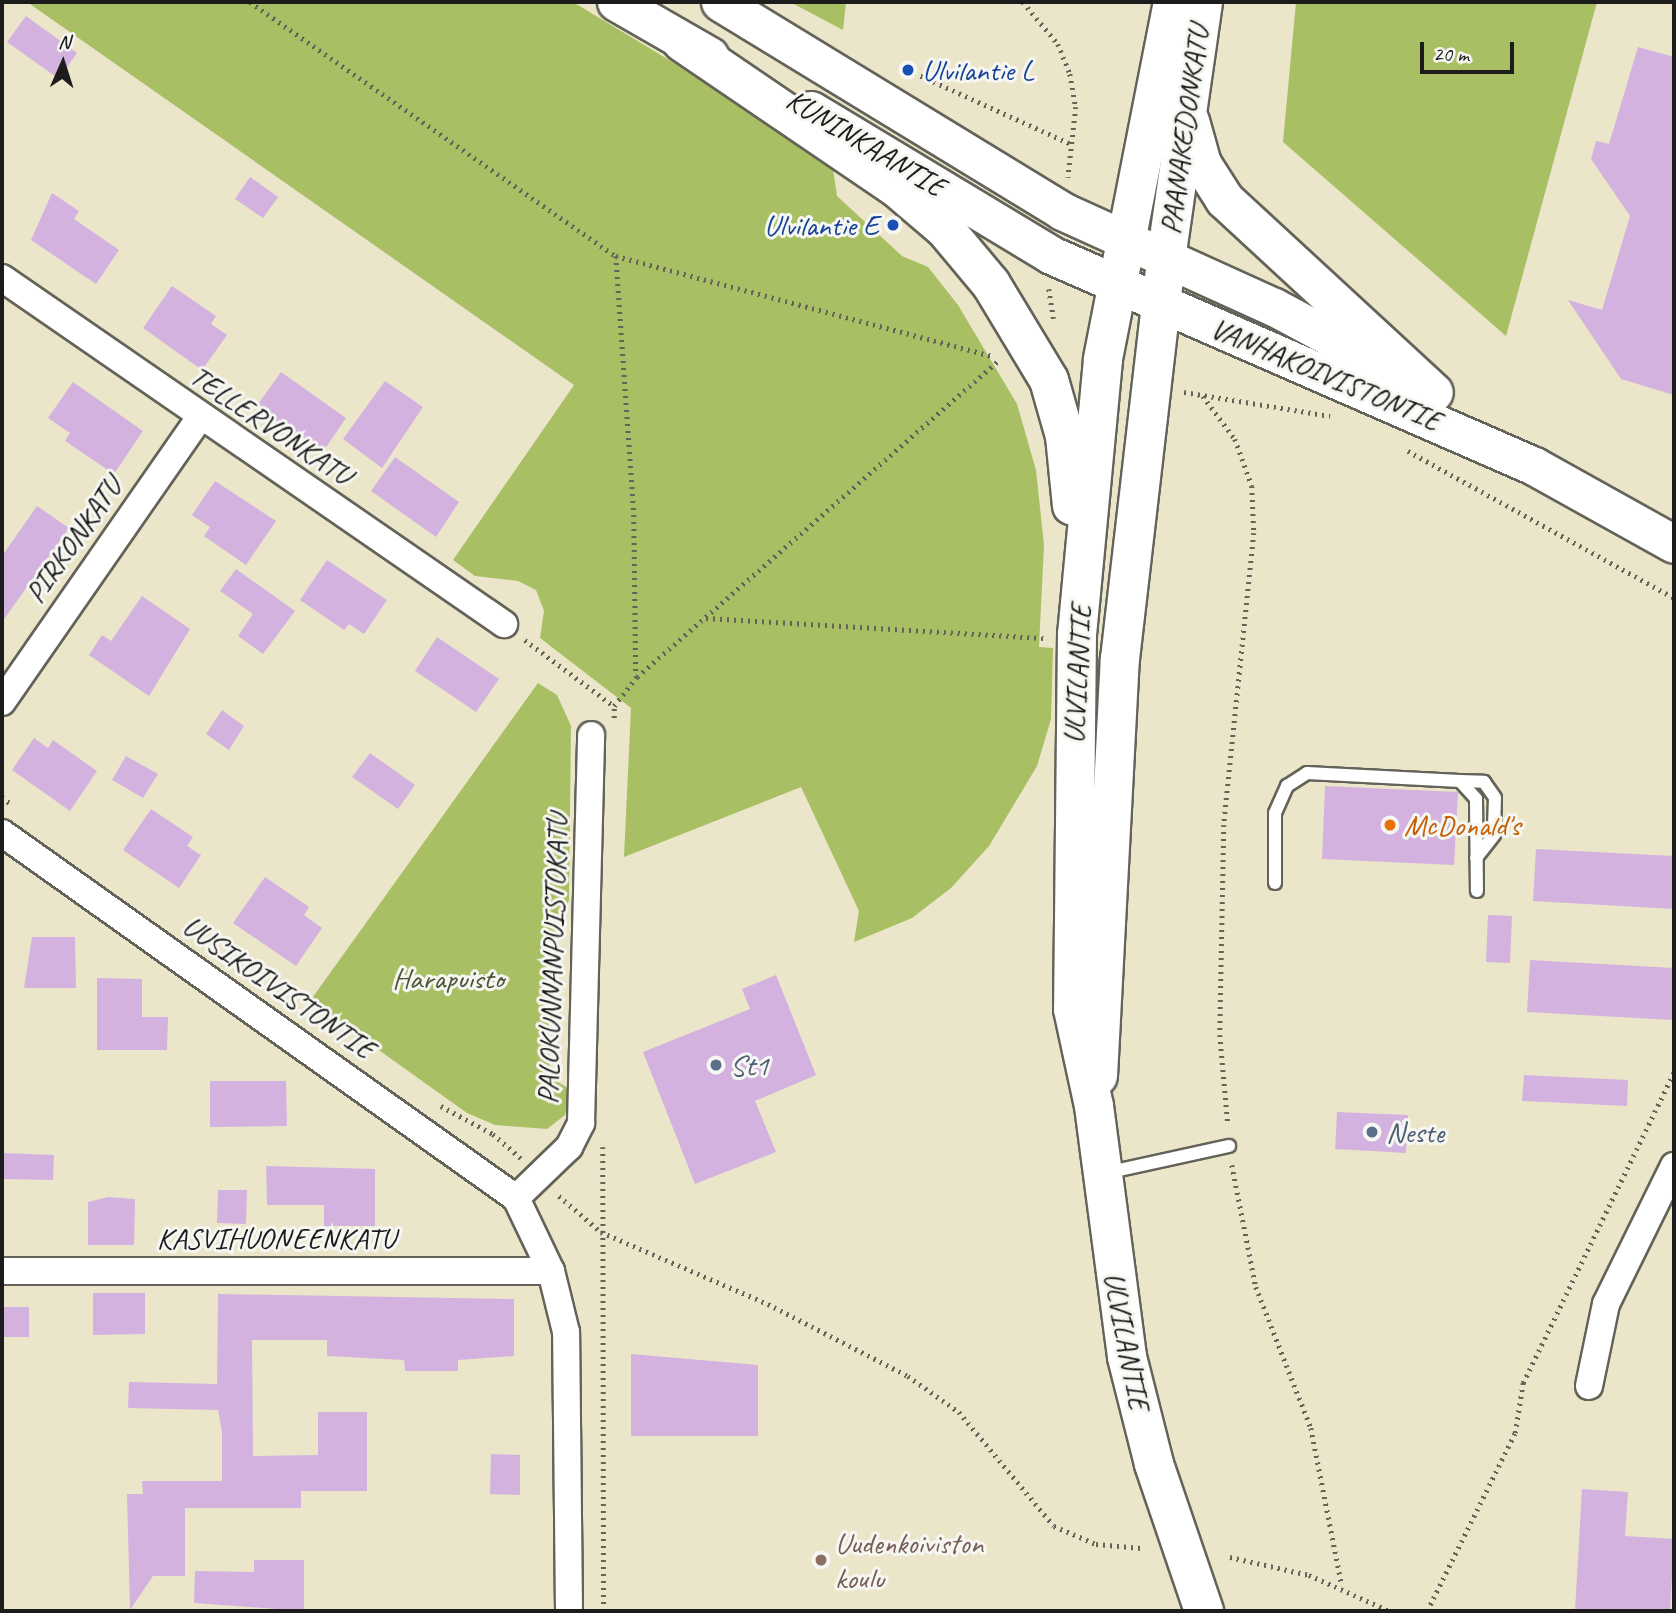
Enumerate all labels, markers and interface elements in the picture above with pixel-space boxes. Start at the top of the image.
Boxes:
street label: PAANAKEDONKATU [1152,24,1216,236]
north arrow [28,28,98,98]
scale bar [1424,28,1518,72]
text: N [58,30,71,54]
text: 20 m [1433,41,1469,67]
place label: Ulvilantie L [922,52,1034,88]
marker: Ulvilantie L [900,62,916,78]
street label: KUNINKAANTIE [780,81,952,205]
place label: Ulvilantie E [764,207,879,243]
marker: Ulvilantie E [885,217,901,233]
street label: VANHAKOIVISTONTIE [1206,309,1446,439]
street label: TELLERVONKATU [183,358,359,492]
street label: PIRKONKATU [17,470,129,610]
street label: ULVILANTIE [1055,603,1099,745]
place label: McDonald's [1404,807,1520,843]
street label: PALOKUNNANPUISTOKATU [529,813,575,1105]
marker: McDonald's [1382,817,1398,833]
street label: UUSIKOIVISTONTIE [176,907,382,1067]
park label: Harapuisto [392,960,504,996]
place label: St1 [730,1047,769,1083]
marker: St1 [708,1057,724,1073]
place label: Neste [1386,1114,1444,1150]
marker: Neste [1364,1124,1380,1140]
street label: KASVIHUONEENKATU [157,1220,395,1256]
street label: ULVILANTIE [1096,1269,1158,1413]
place label: Uudenkoiviston koulu [835,1525,983,1596]
marker: Uudenkoiviston koulu [813,1552,829,1568]

